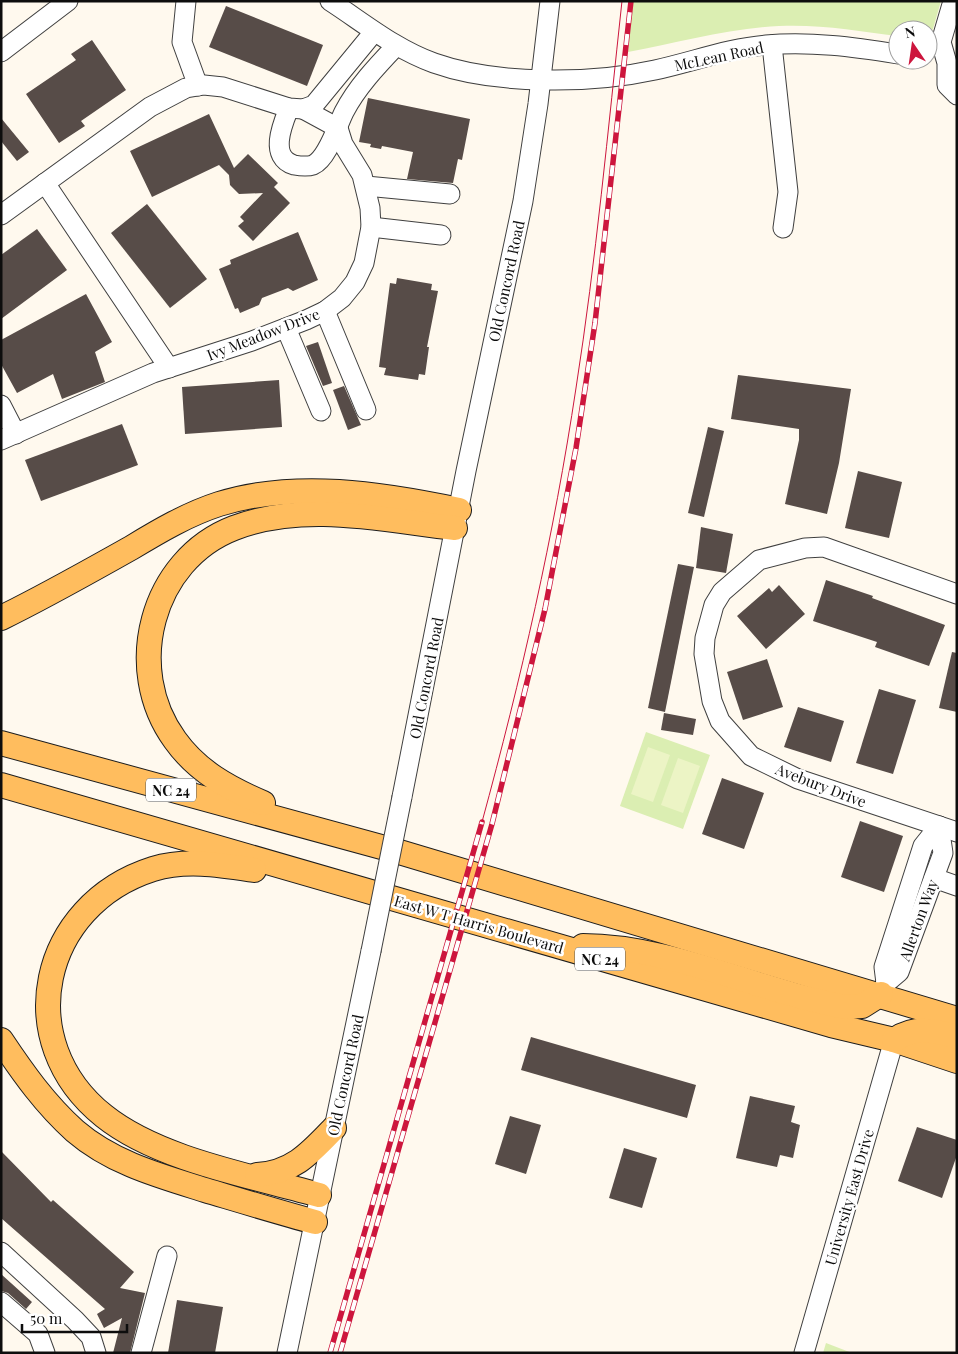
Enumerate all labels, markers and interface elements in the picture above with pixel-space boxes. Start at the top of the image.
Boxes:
north arrow [888,20,938,70]
text: N [903,21,917,42]
street label: McLean Road [673,37,766,75]
street label: Old Concord Road [483,218,529,343]
street label: Ivy Meadow Drive [204,303,322,365]
street label: Old Concord Road [404,615,448,741]
street label: Avebury Drive [772,758,869,811]
road number: NC 24 [146,778,196,802]
street label: Allerton Way [894,876,942,965]
street label: East W T Harris Boulevard [392,890,566,958]
road number: NC 24 [575,948,625,971]
street label: Old Concord Road [322,1012,368,1137]
street label: University East Drive [820,1126,878,1268]
scale bar [22,1302,128,1334]
text: 50 m [30,1308,63,1328]

